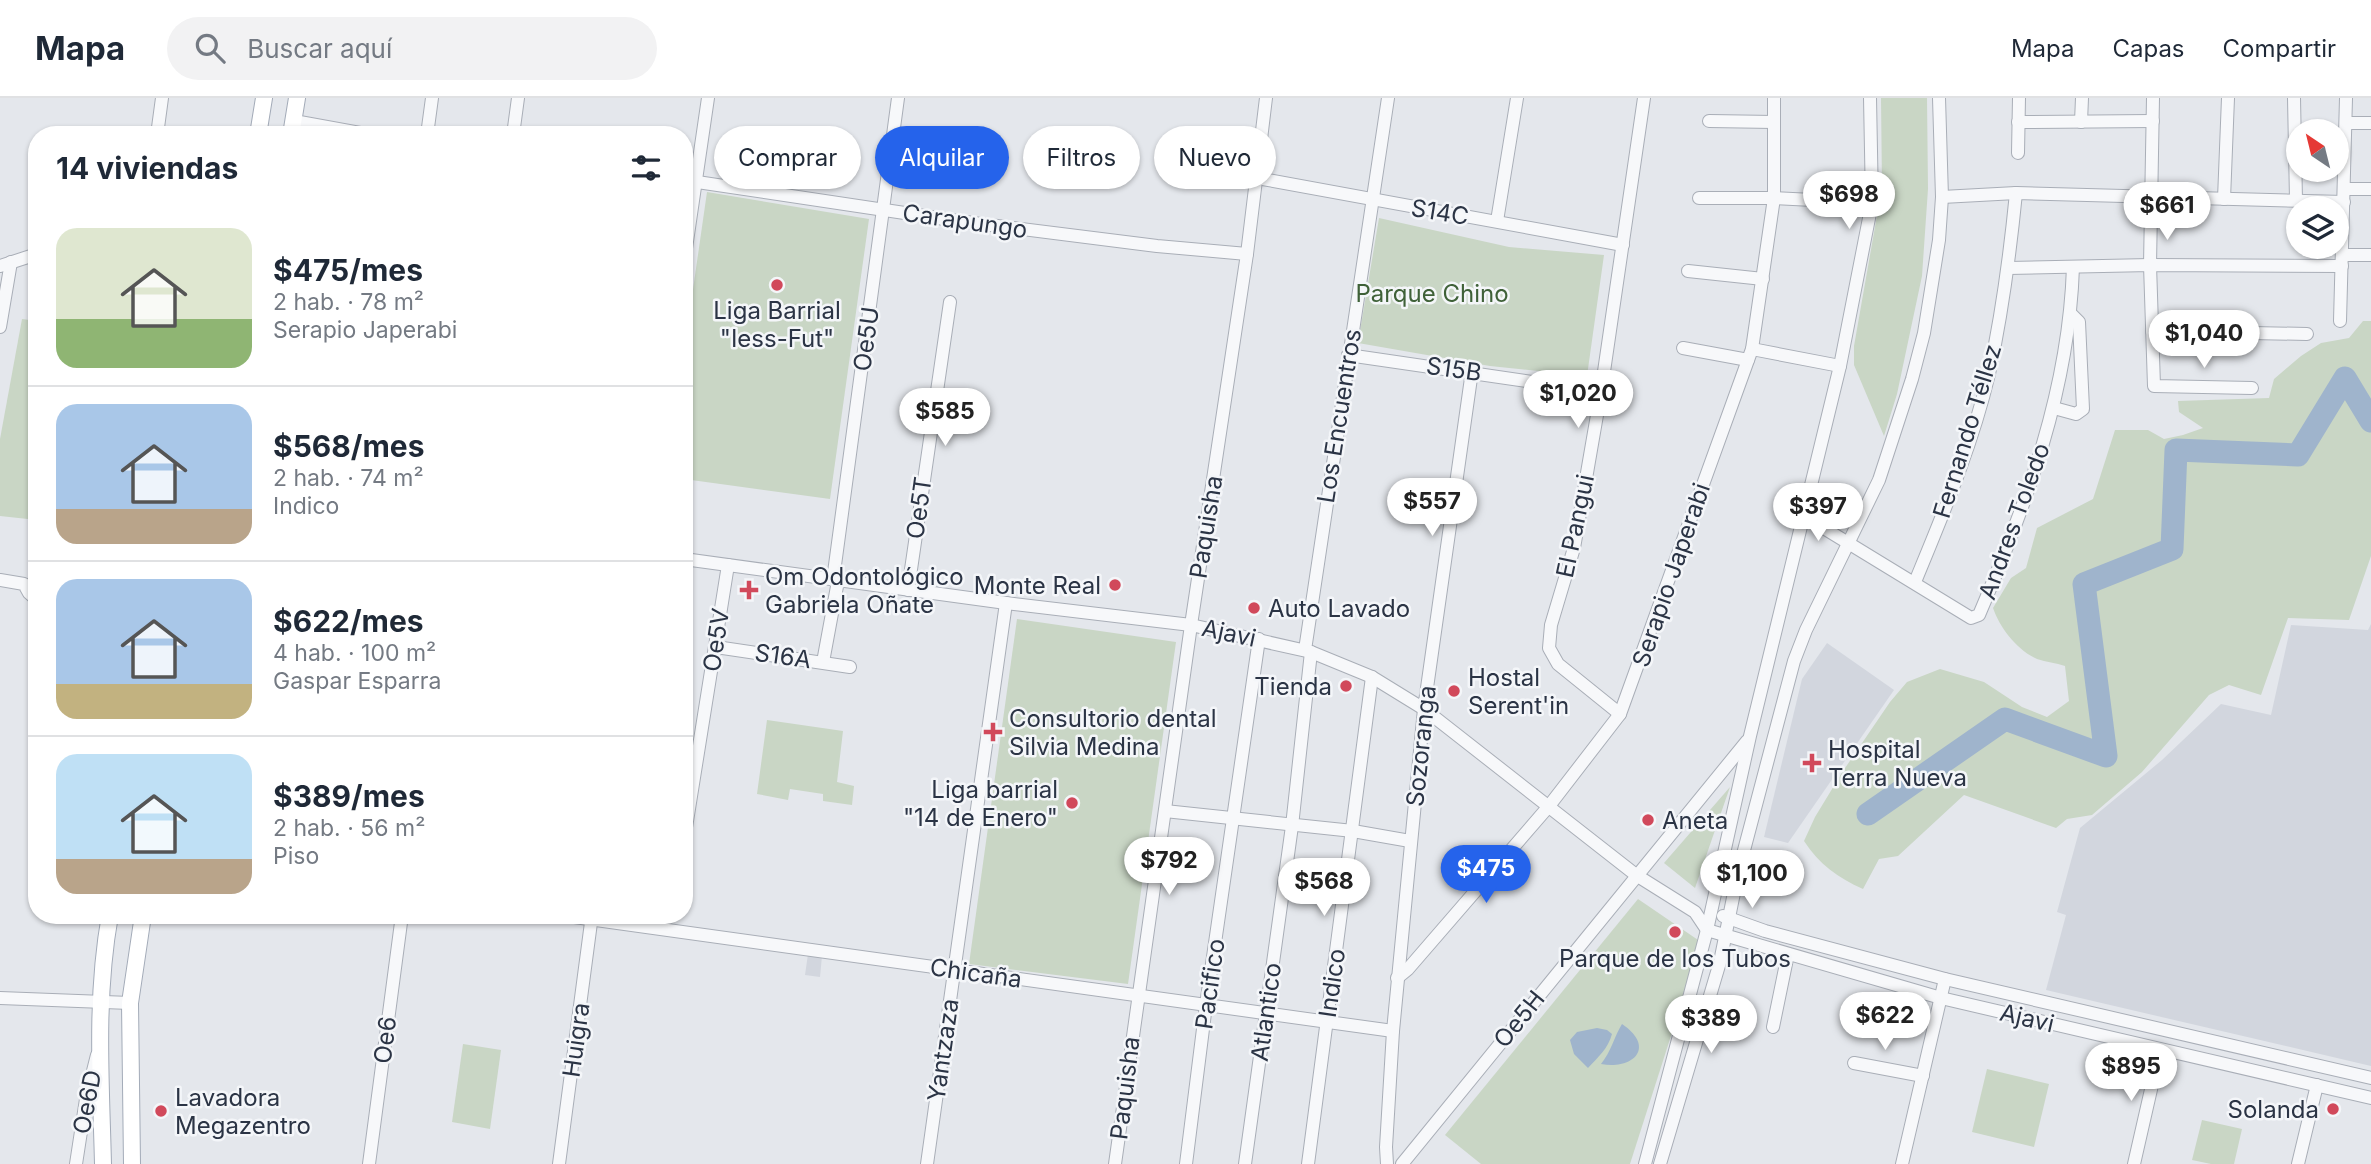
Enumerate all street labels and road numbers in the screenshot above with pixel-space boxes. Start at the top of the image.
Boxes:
street label: S14C [1409,193,1471,231]
street label: Carapungo [901,198,1029,244]
street label: Oe5U [847,305,885,373]
street label: Los Encuentros [1311,327,1367,505]
street label: Fernando Téllez [1927,340,2007,522]
street label: S15B [1425,351,1483,387]
street label: Andres Toledo [1972,439,2056,603]
street label: El Pangui [1550,472,1600,580]
street label: Paquisha [1184,473,1228,581]
street label: Oe5T [900,475,938,541]
street label: Serapio Japerabi [1626,479,1716,671]
street label: Oe5V [697,606,735,674]
street label: Ajavi [1199,613,1259,653]
street label: S16A [753,638,813,674]
street label: Sozoranga [1400,684,1442,808]
street label: Pacifico [1189,937,1231,1031]
street label: Indico [1313,947,1351,1019]
street label: Chicaña [928,952,1024,994]
street label: Atlantico [1245,961,1287,1063]
street label: Oe5H [1487,985,1551,1053]
street label: Yantzaza [921,997,965,1103]
street label: Ajavi [1997,998,2057,1038]
street label: Huigra [556,1001,596,1079]
street label: Oe6 [368,1015,402,1065]
street label: Paquisha [1104,1035,1146,1141]
street label: Oe6D [67,1068,107,1136]

